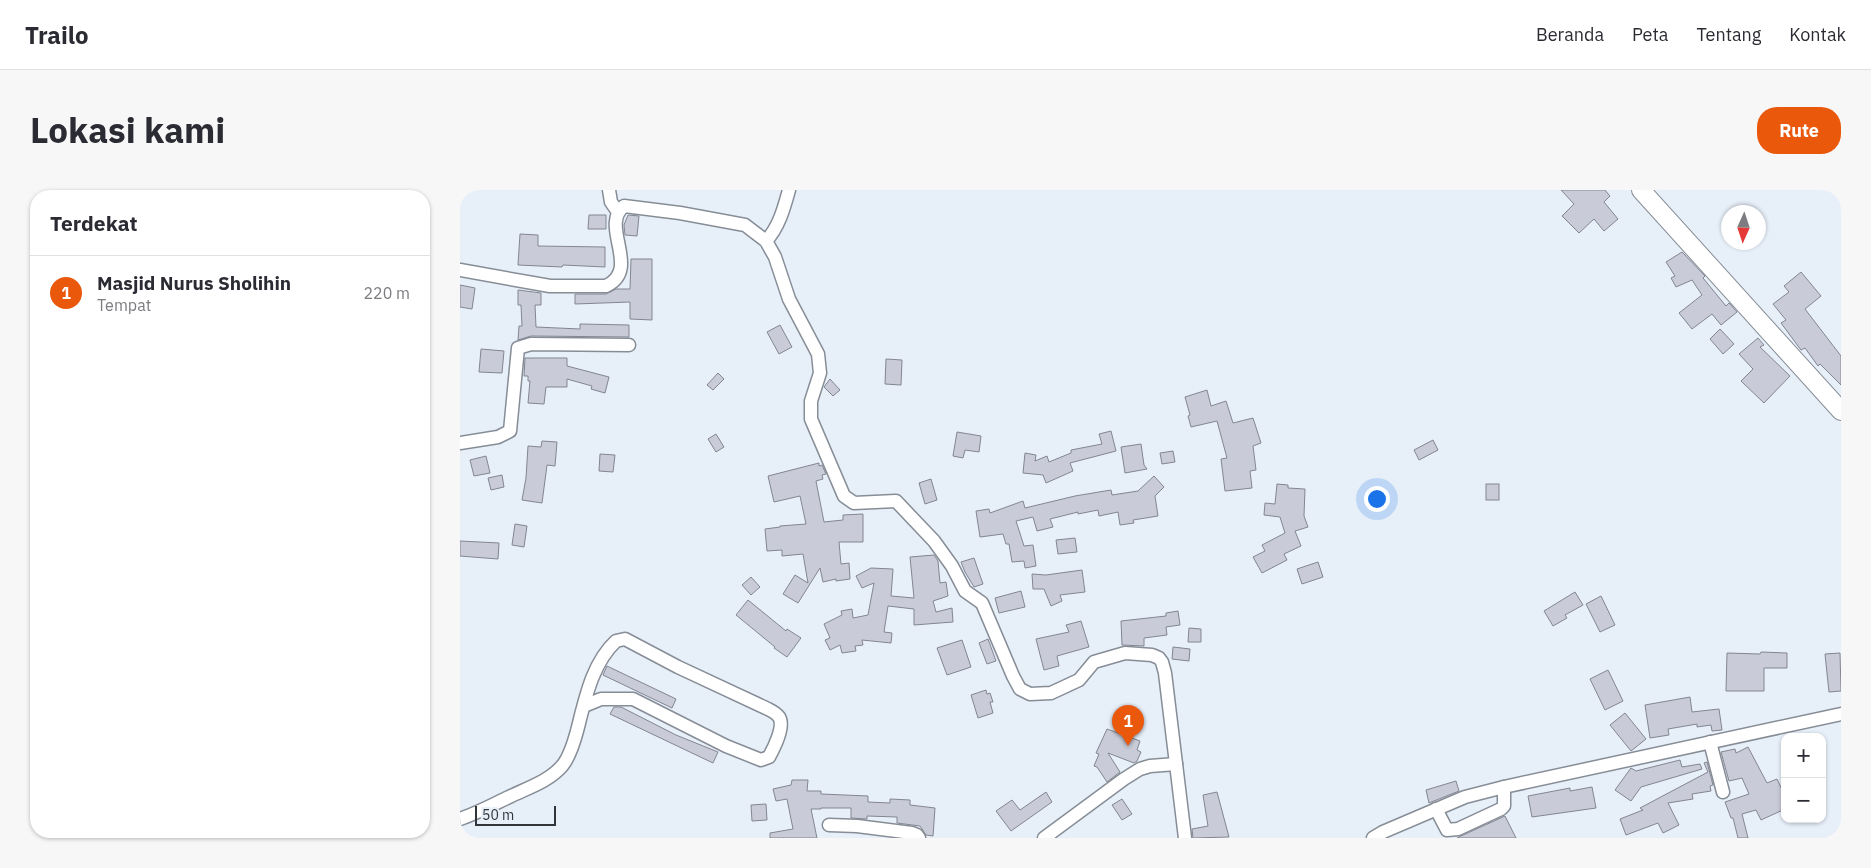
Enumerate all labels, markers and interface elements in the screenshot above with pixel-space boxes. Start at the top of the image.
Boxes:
text: Trailo [25,19,89,51]
text: Beranda [1536,23,1604,46]
text: Peta [1632,23,1668,46]
text: Tentang [1696,23,1761,46]
text: Kontak [1789,23,1846,46]
text: Lokasi kami [30,107,225,153]
button: Rute [1757,107,1841,154]
north arrow [1721,205,1766,250]
text: Terdekat [50,209,138,237]
text: Masjid Nurus Sholihin [97,271,291,295]
text: 1 [61,283,71,303]
text: 220 m [363,283,410,303]
text: Tempat [97,295,151,315]
your location [1364,486,1390,512]
pin: 1 [1112,705,1144,746]
map controls [1781,733,1826,823]
button: + [1781,733,1826,778]
button: − [1781,778,1826,823]
scale bar [475,803,556,826]
text: 50 m [482,806,514,824]

